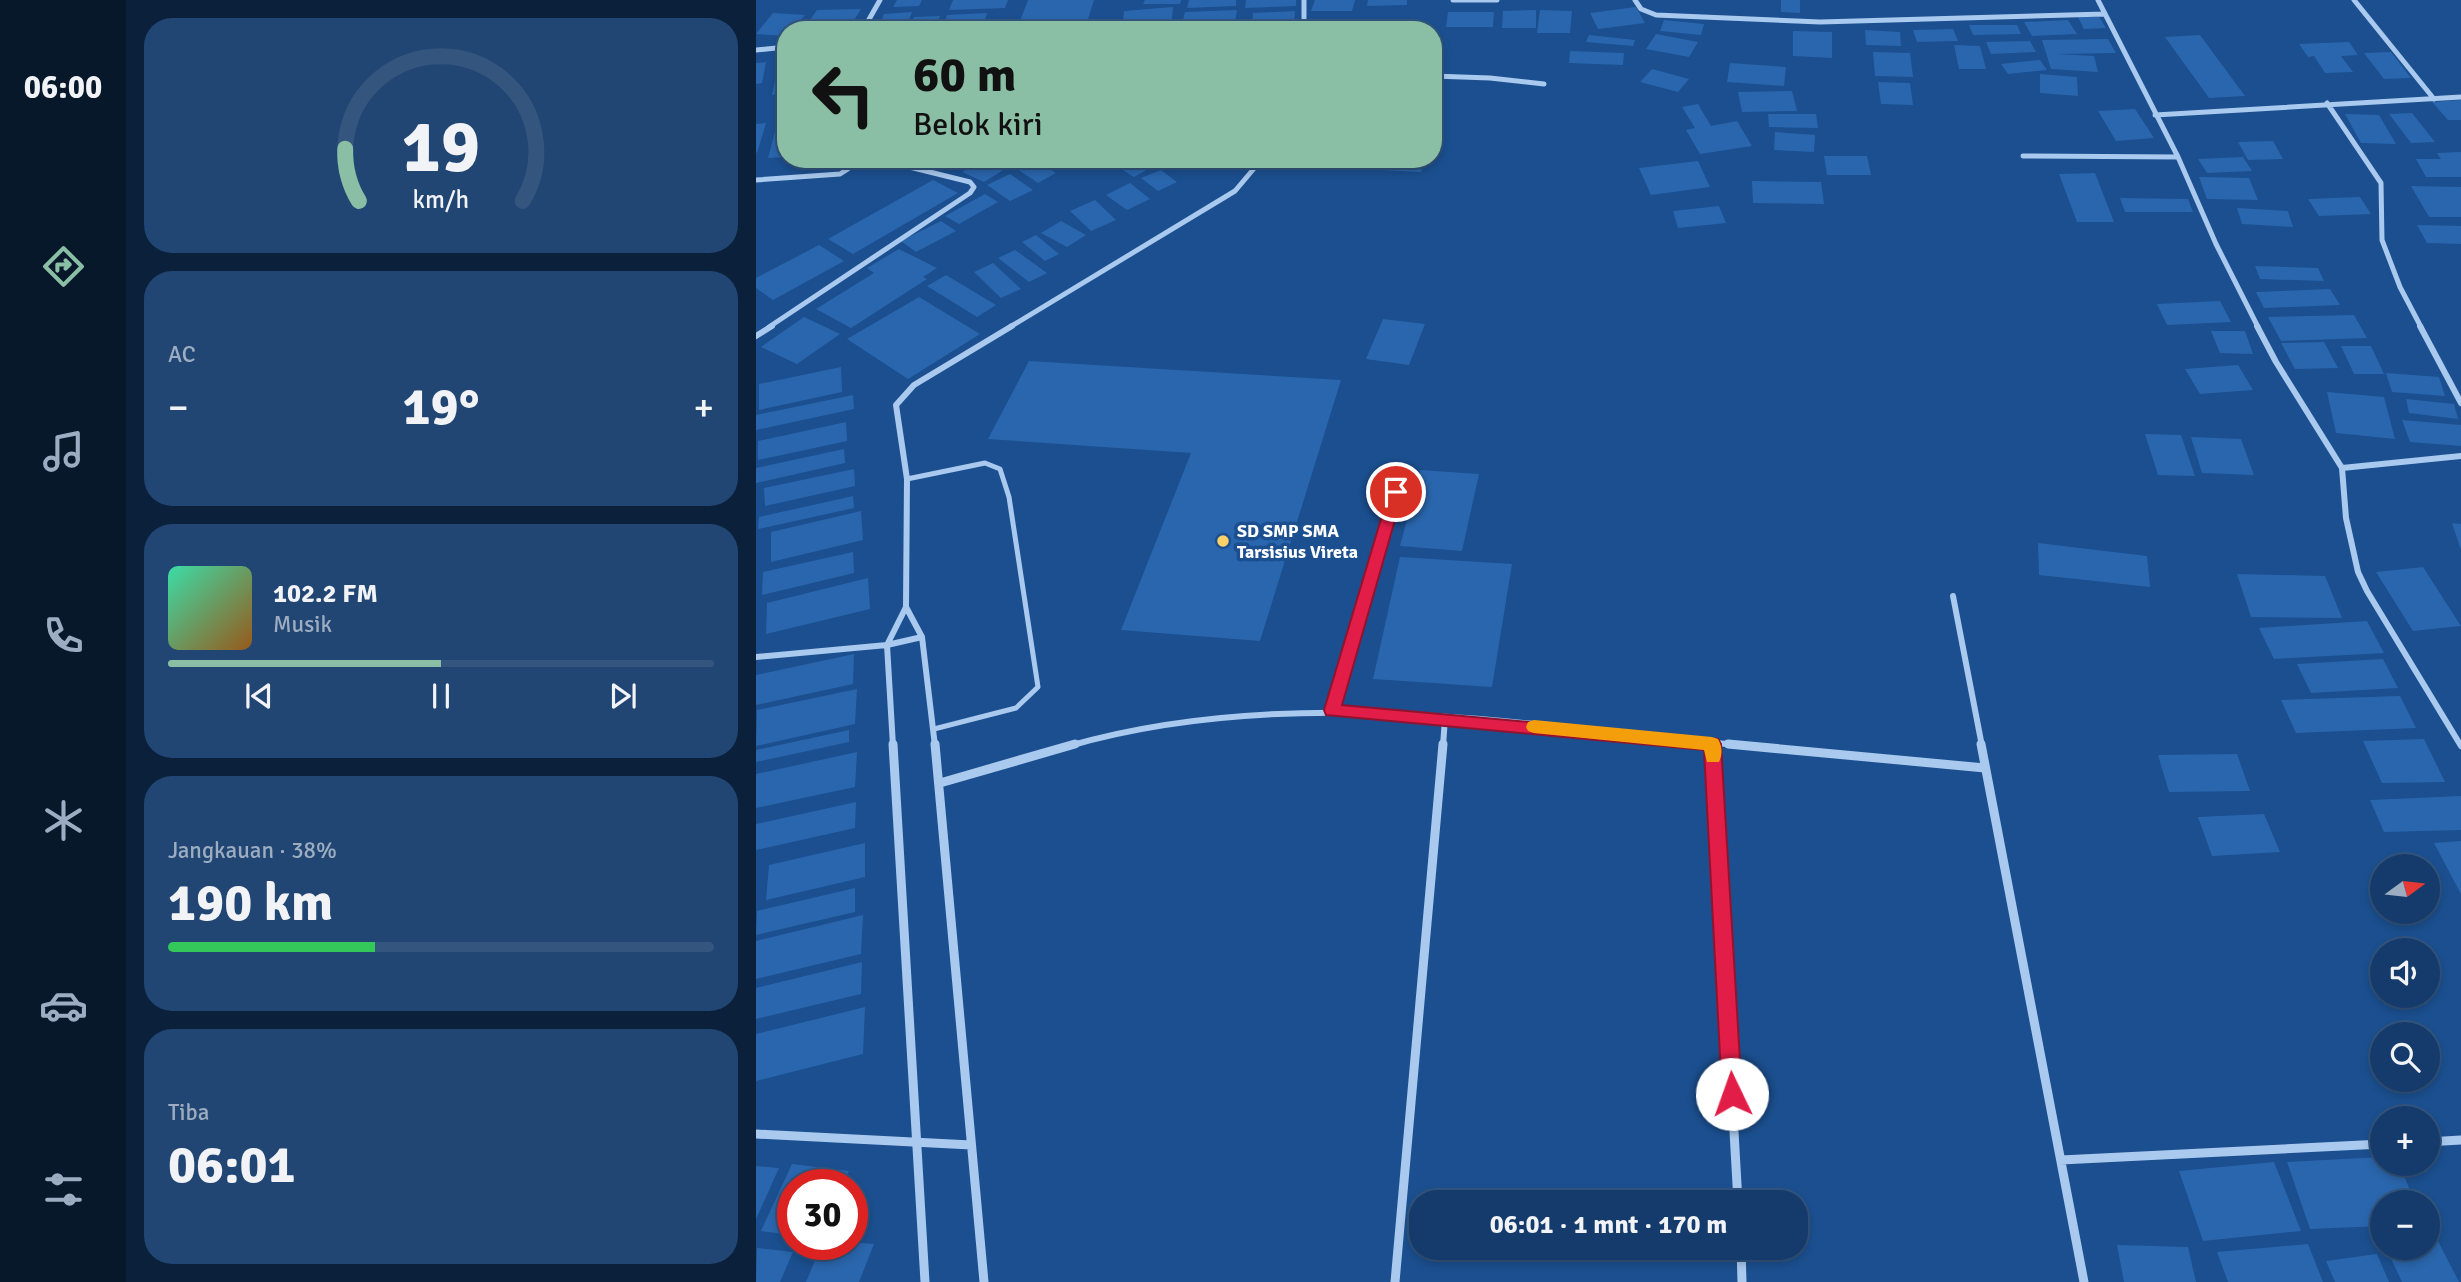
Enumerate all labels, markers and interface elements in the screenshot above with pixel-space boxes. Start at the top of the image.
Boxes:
text: 60 m [913,45,1016,105]
icon: left [798,49,889,140]
text: 06:00 [24,68,102,107]
text: 19 [402,104,480,193]
text: Belok kiri [913,105,1043,144]
text: km/h [413,184,469,215]
icon: directions [39,242,88,291]
text: AC [168,340,196,369]
text: 19° [403,375,479,439]
text: − [168,384,189,431]
text: + [693,384,714,431]
icon: music [39,427,88,476]
pin [1366,462,1426,522]
icon: arrive [1377,473,1415,511]
place label: SD SMP SMA Tarsisius Vireta [1237,520,1358,563]
marker: SD SMP SMA Tarsisius Vireta [1215,533,1231,549]
text: 102.2 FM [273,578,378,610]
text: Musik [273,610,332,639]
icon: phone [39,611,88,660]
icon: previous [240,677,278,715]
icon: pause [422,677,460,715]
icon: next [604,677,642,715]
icon: climate [39,796,88,845]
text: Jangkauan · 38% [168,836,337,865]
north arrow [2370,854,2440,924]
map controls [2370,854,2440,1260]
text: 190 km [168,871,333,935]
button: sound [2370,938,2440,1008]
icon: car [39,981,88,1030]
button: search [2370,1022,2440,1092]
position arrow [1695,1057,1769,1131]
text: Tiba [168,1098,209,1127]
button: + [2370,1106,2440,1176]
text: 06:01 [168,1133,296,1197]
icon: filters [39,1165,88,1214]
speed limit sign: 30 [777,1169,868,1260]
button: − [2370,1190,2440,1260]
text: 06:01 · 1 mnt · 170 m [1490,1209,1727,1241]

